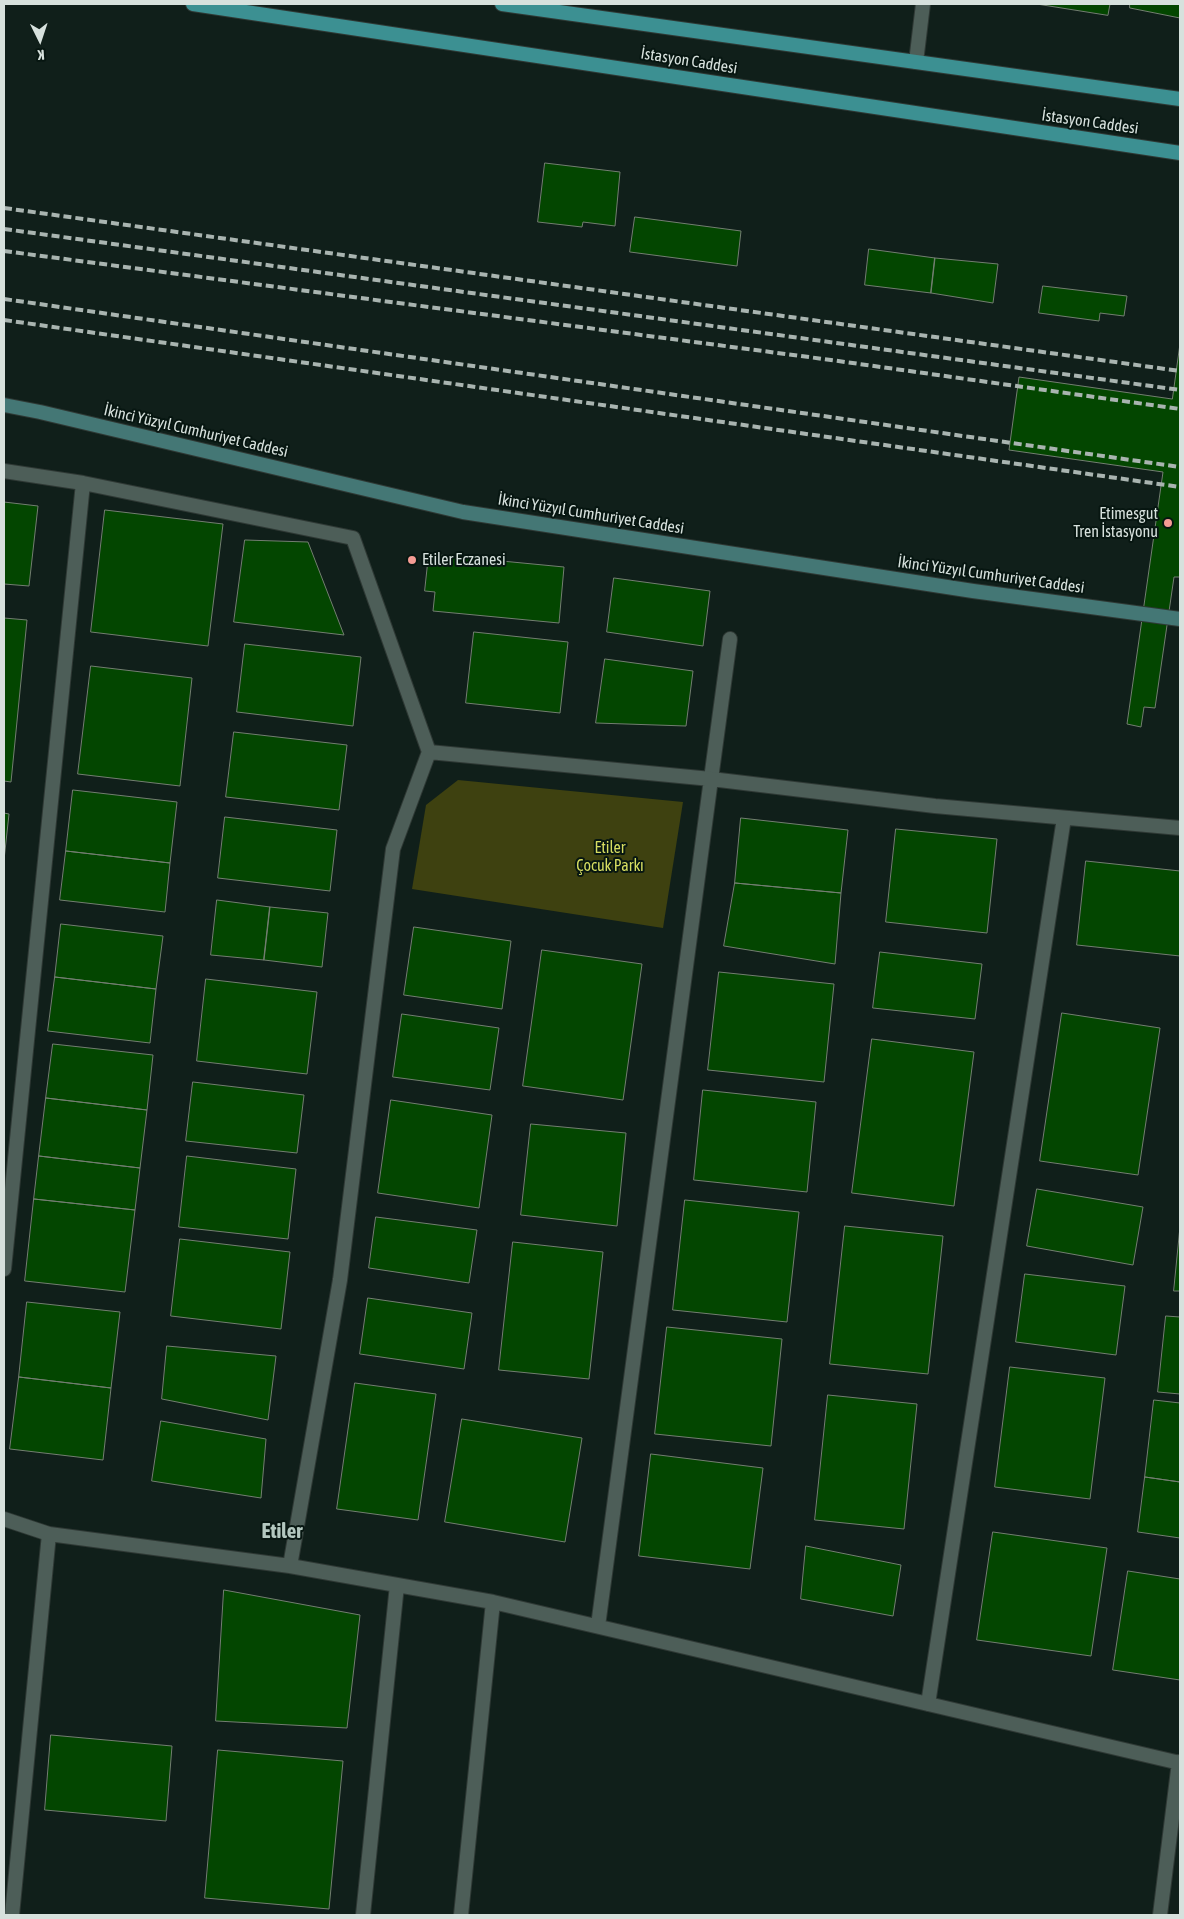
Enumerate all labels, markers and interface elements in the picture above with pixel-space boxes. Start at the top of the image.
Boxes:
north arrow [15,15,65,65]
street label: İstasyon Caddesi [639,44,739,78]
text: K [37,47,45,63]
street label: İstasyon Caddesi [1040,106,1140,138]
street label: İkinci Yüzyıl Cumhuriyet Caddesi [102,400,290,462]
street label: İkinci Yüzyıl Cumhuriyet Caddesi [496,490,686,538]
place label: Etimesgut Tren İstasyonu [1073,504,1158,542]
marker: Etimesgut Tren İstasyonu [1162,517,1174,529]
place label: Etiler Eczanesi [422,550,506,570]
street label: İkinci Yüzyıl Cumhuriyet Caddesi [896,552,1086,598]
marker: Etiler Eczanesi [406,554,418,566]
park label: Etiler Çocuk Parkı [576,838,644,876]
district label: Etiler [262,1518,302,1544]

